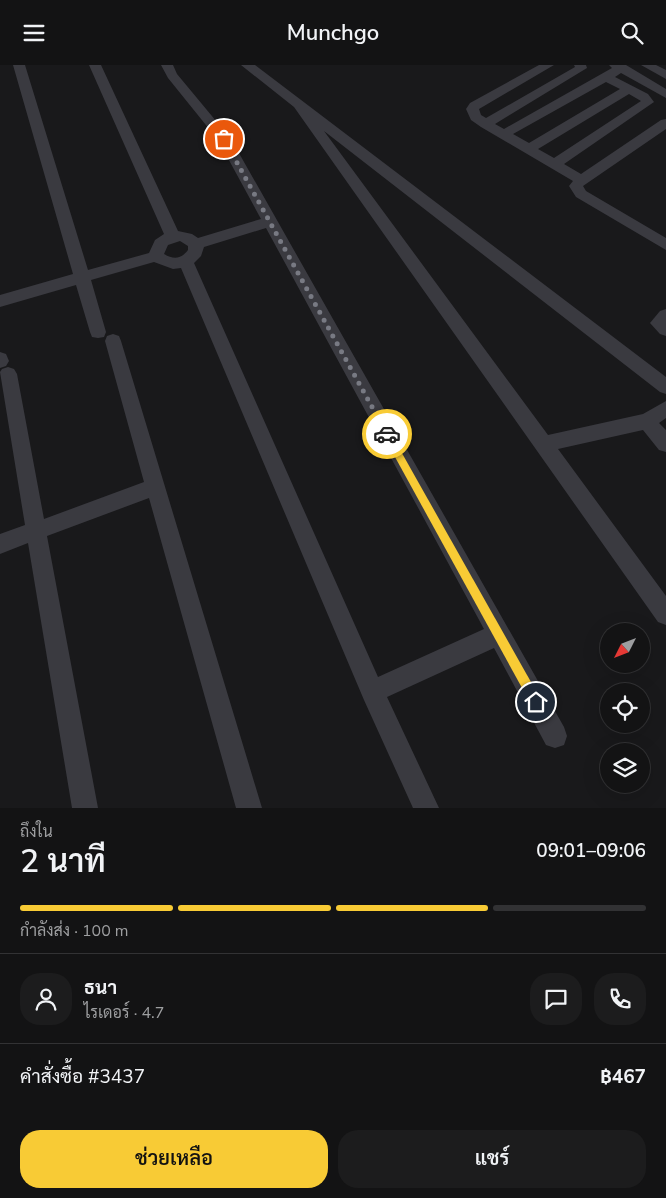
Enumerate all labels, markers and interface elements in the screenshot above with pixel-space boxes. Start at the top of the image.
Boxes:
text: Munchgo [287,18,379,48]
icon: menu [20,19,48,47]
icon: search [618,19,646,47]
pin [203,118,245,160]
icon: bag [210,125,238,153]
courier [362,409,412,459]
icon: car [373,420,401,448]
north arrow [600,623,650,673]
map controls [600,623,650,793]
pin [515,681,557,723]
button: locate [600,683,650,733]
icon: home [522,688,550,716]
button: layers [600,743,650,793]
text: ถึงใน [20,821,53,843]
text: 09:01–09:06 [536,838,646,864]
text: 2 นาที [20,840,106,883]
text: กำลังส่ง · 100 m [20,920,129,942]
button: person [20,973,72,1025]
button: chat [530,973,582,1025]
button: phone [594,973,646,1025]
text: ธนา [84,975,117,1001]
text: ไรเดอร์ · 4.7 [84,1002,164,1024]
text: คำสั่งซื้อ #3437 [20,1064,145,1090]
text: ฿467 [600,1064,646,1090]
button: ช่วยเหลือ [20,1130,328,1188]
button: แชร์ [338,1130,646,1188]

